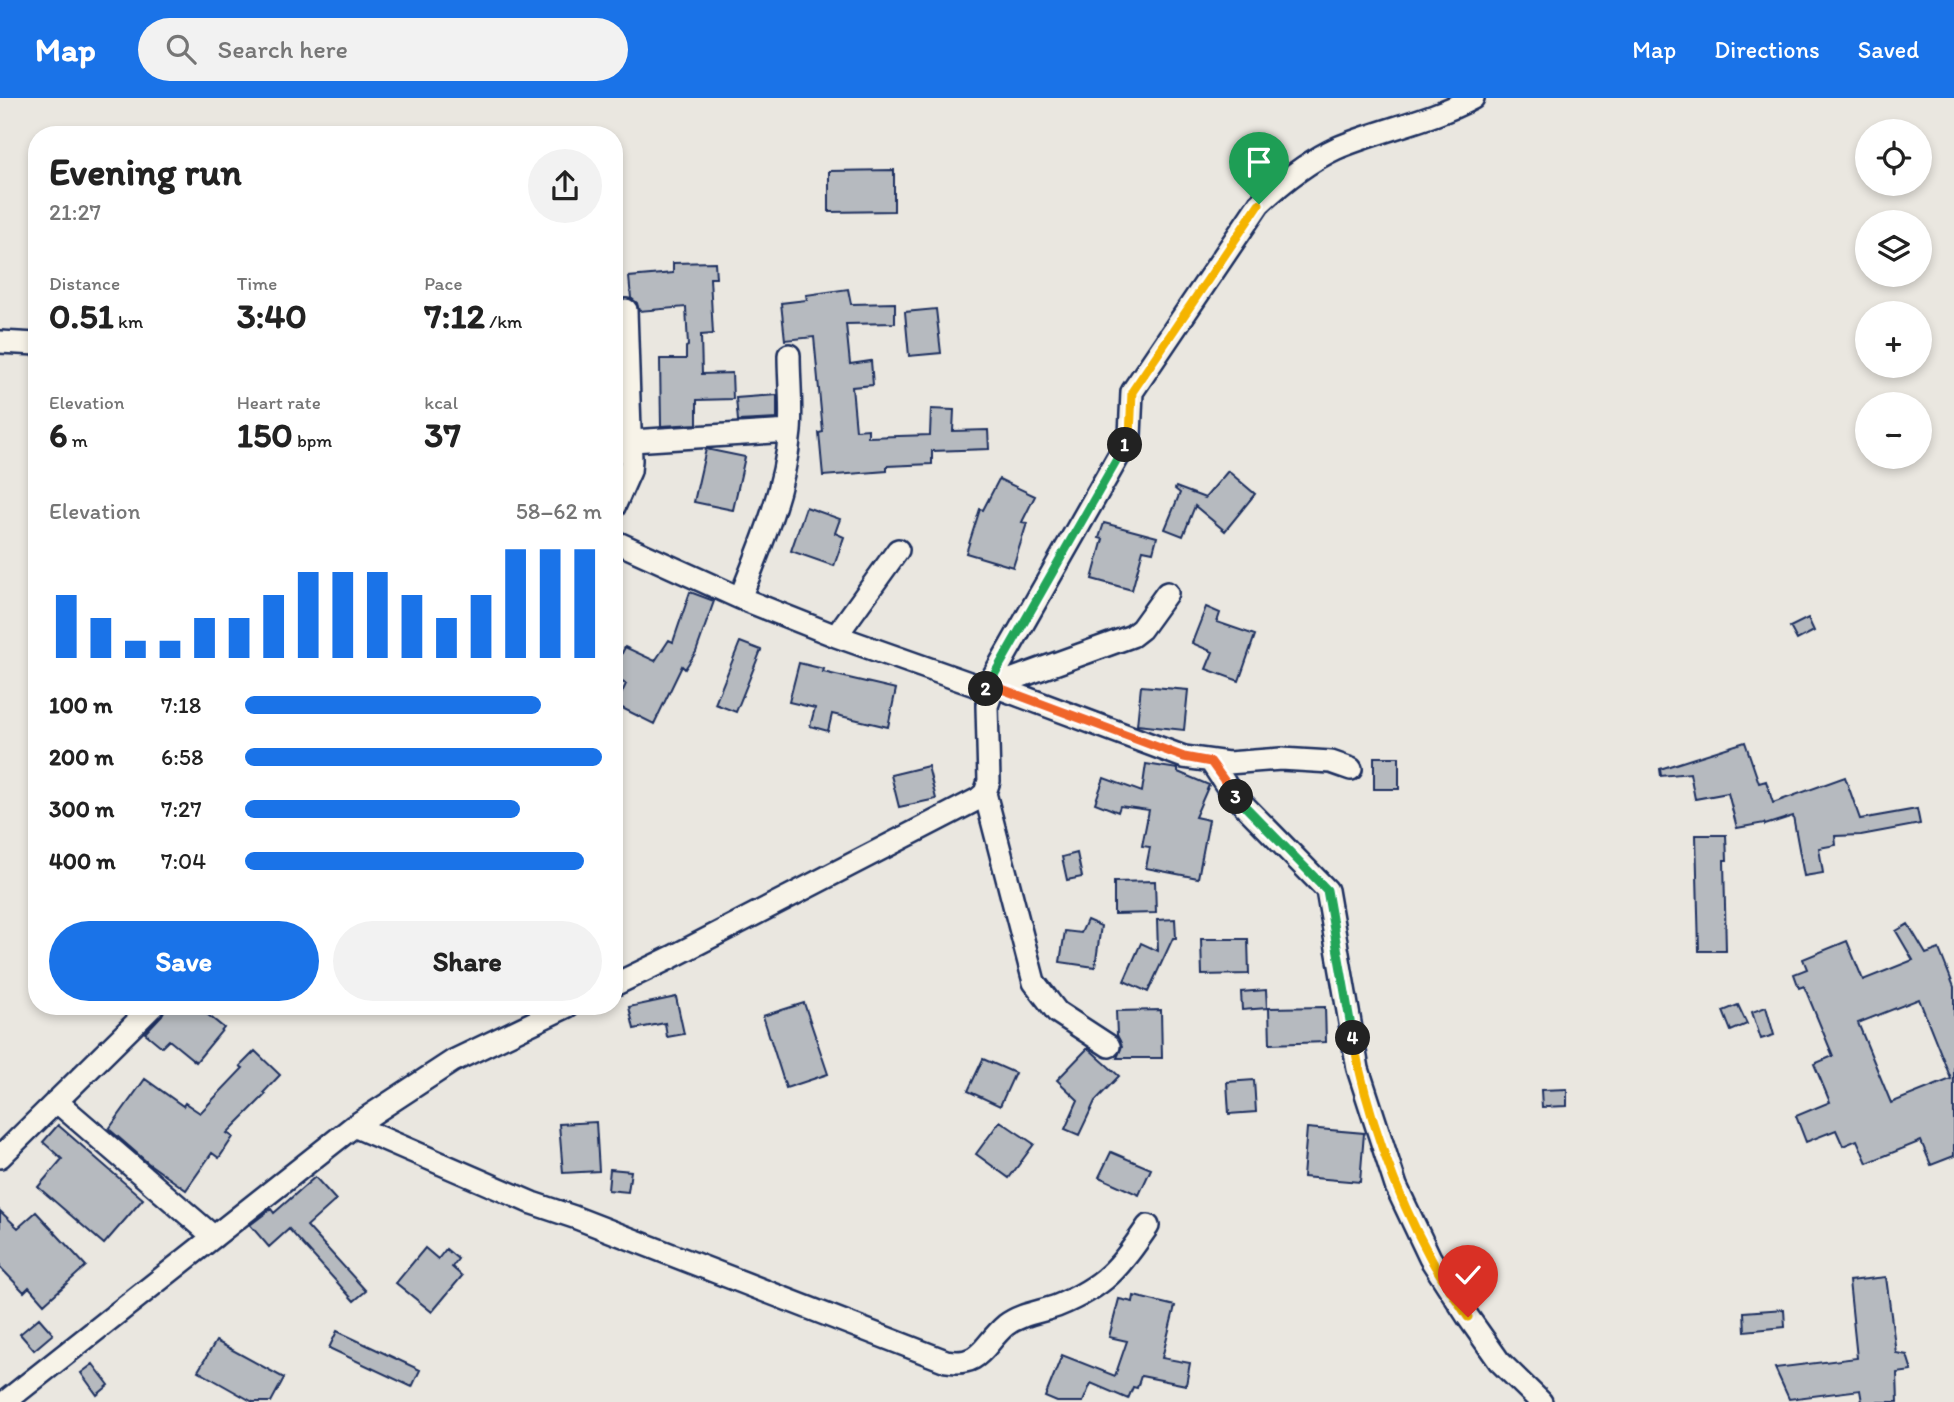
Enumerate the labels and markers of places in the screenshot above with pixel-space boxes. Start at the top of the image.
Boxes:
pin [1229,132,1289,204]
pin: 1 [1108,428,1142,462]
pin: 2 [968,672,1004,706]
pin: 3 [1218,780,1254,814]
pin: 4 [1336,1020,1370,1056]
pin [1438,1245,1498,1317]

